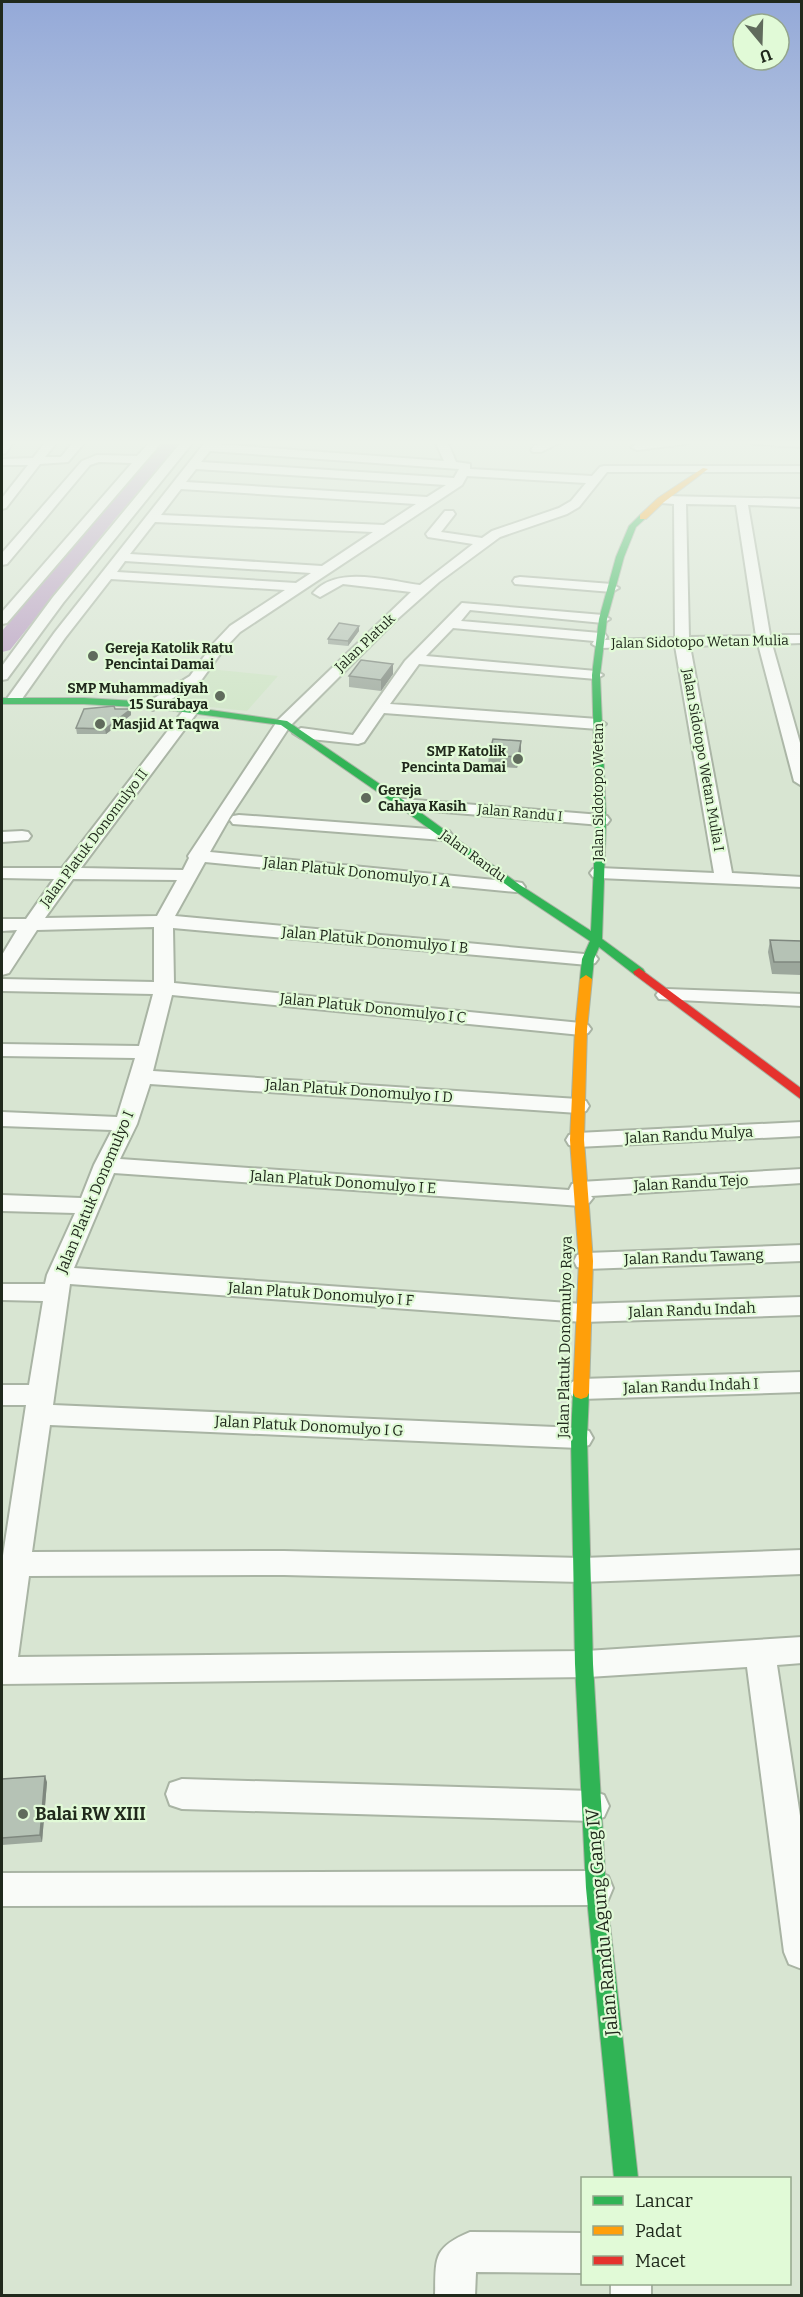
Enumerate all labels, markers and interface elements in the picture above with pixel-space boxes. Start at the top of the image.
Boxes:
north arrow [731,12,791,72]
text: U [757,45,774,67]
street label: Jalan Platuk [331,610,398,676]
street label: Jalan Sidotopo Wetan Mulia [610,632,789,652]
place label: Gereja Katolik Ratu Pencintai Damai [105,640,233,673]
marker: Gereja Katolik Ratu Pencintai Damai [86,649,100,663]
street label: Jalan Sidotopo Wetan Mulia I [678,666,727,853]
place label: SMP Muhammadiyah 15 Surabaya [67,680,208,713]
marker: SMP Muhammadiyah 15 Surabaya [213,689,227,703]
place label: Masjid At Taqwa [112,716,219,733]
marker: Masjid At Taqwa [93,717,107,731]
street label: Jalan Sidotopo Wetan [590,723,607,862]
place label: SMP Katolik Pencinta Damai [401,743,507,776]
marker: SMP Katolik Pencinta Damai [511,752,525,766]
street label: Jalan Platuk Donomulyo II [36,766,151,911]
place label: Gereja Cahaya Kasih [378,782,467,815]
marker: Gereja Cahaya Kasih [359,791,373,805]
street label: Jalan Randu I [476,801,563,825]
street label: Jalan Randu [436,826,510,886]
street label: Jalan Platuk Donomulyo I A [261,853,452,891]
street label: Jalan Platuk Donomulyo I B [280,923,469,957]
street label: Jalan Platuk Donomulyo I C [278,989,467,1027]
street label: Jalan Platuk Donomulyo I D [263,1075,454,1107]
street label: Jalan Platuk Donomulyo I [52,1108,137,1277]
street label: Jalan Randu Mulya [623,1123,754,1147]
street label: Jalan Platuk Donomulyo I E [248,1166,437,1197]
street label: Jalan Randu Tejo [632,1171,749,1195]
street label: Jalan Platuk Donomulyo Raya [554,1236,576,1439]
street label: Jalan Randu Tawang [623,1246,764,1268]
street label: Jalan Platuk Donomulyo I F [227,1278,415,1310]
street label: Jalan Randu Indah [627,1299,757,1321]
street label: Jalan Randu Indah I [622,1375,759,1397]
street label: Jalan Platuk Donomulyo I G [213,1412,404,1440]
place label: Balai RW XIII [35,1803,146,1825]
marker: Balai RW XIII [16,1807,30,1821]
street label: Jalan Randu Agung Gang IV [581,1807,623,2038]
legend [581,2177,791,2285]
text: Lancar [635,2190,693,2212]
text: Padat [635,2220,682,2242]
text: Macet [635,2250,686,2272]

